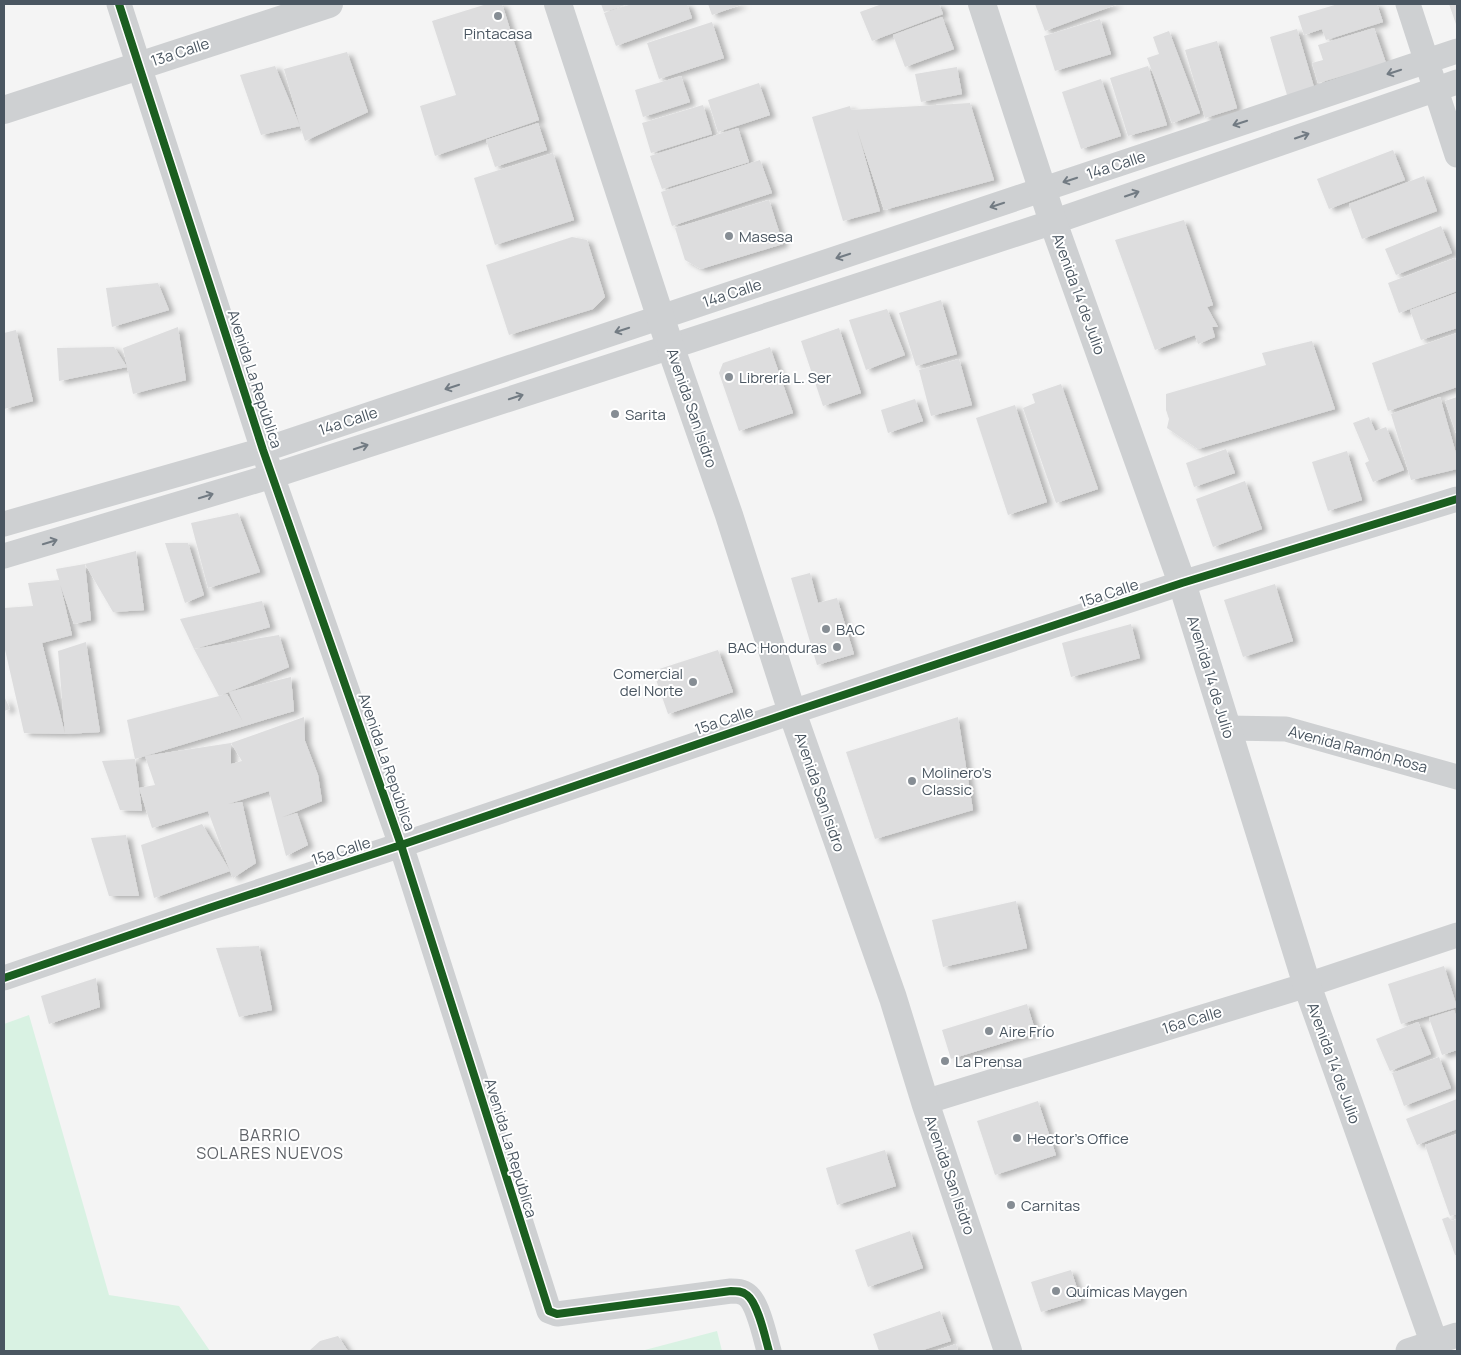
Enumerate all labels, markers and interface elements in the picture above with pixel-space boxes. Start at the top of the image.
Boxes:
marker: Pintacasa [492,10,504,22]
place label: Pintacasa [464,23,532,44]
street label: 13a Calle [148,33,212,71]
one-way arrow [1387,68,1403,77]
one-way arrow [1233,119,1249,129]
one-way arrow [1294,130,1310,140]
street label: 14a Calle [1084,146,1148,184]
one-way arrow [1062,176,1078,186]
one-way arrow [1124,189,1140,199]
one-way arrow [989,200,1005,210]
place label: Masesa [739,226,793,247]
marker: Masesa [723,230,735,242]
street label: Avenida 14 de Julio [1047,231,1111,358]
one-way arrow [836,252,851,261]
street label: 14a Calle [700,274,764,312]
street label: Avenida La República [223,307,287,451]
one-way arrow [615,325,631,335]
street label: Avenida San Isidro [662,346,722,471]
place label: Librería L. Ser [739,367,832,388]
marker: Librería L. Ser [723,371,735,383]
one-way arrow [444,382,460,392]
one-way arrow [507,392,523,401]
street label: 14a Calle [316,402,380,440]
place label: Sarita [625,404,666,425]
marker: Sarita [609,408,621,420]
one-way arrow [353,442,369,452]
one-way arrow [198,491,214,501]
one-way arrow [42,537,58,547]
street label: 15a Calle [1077,574,1141,612]
street label: Avenida 14 de Julio [1182,613,1240,741]
place label: BAC [836,619,865,640]
marker: BAC [820,623,832,635]
place label: BAC Honduras [728,637,827,658]
marker: BAC Honduras [831,641,843,653]
place label: Comercial del Norte [613,663,683,701]
marker: Comercial del Norte [687,676,699,688]
street label: Avenida La República [354,690,420,834]
street label: 15a Calle [692,700,756,740]
street label: Avenida Ramón Rosa [1286,720,1430,778]
street label: Avenida San Isidro [790,730,850,855]
place label: Molinero's Classic [922,762,992,800]
marker: Molinero's Classic [906,775,918,787]
street label: 15a Calle [309,832,373,870]
street label: Avenida 14 de Julio [1302,1000,1366,1127]
street label: 16a Calle [1160,1001,1225,1039]
place label: Aire Frío [999,1021,1054,1042]
marker: Aire Frío [983,1025,995,1037]
place label: La Prensa [955,1051,1022,1072]
marker: La Prensa [939,1055,951,1067]
street label: Avenida La República [480,1076,542,1220]
street label: Avenida San Isidro [920,1113,980,1238]
district label: BARRIO SOLARES NUEVOS [196,1124,344,1164]
place label: Hector's Office [1027,1128,1129,1149]
marker: Hector's Office [1011,1132,1023,1144]
place label: Carnitas [1021,1195,1080,1216]
marker: Carnitas [1005,1199,1017,1211]
place label: Químicas Maygen [1066,1281,1188,1302]
marker: Químicas Maygen [1050,1285,1062,1297]

